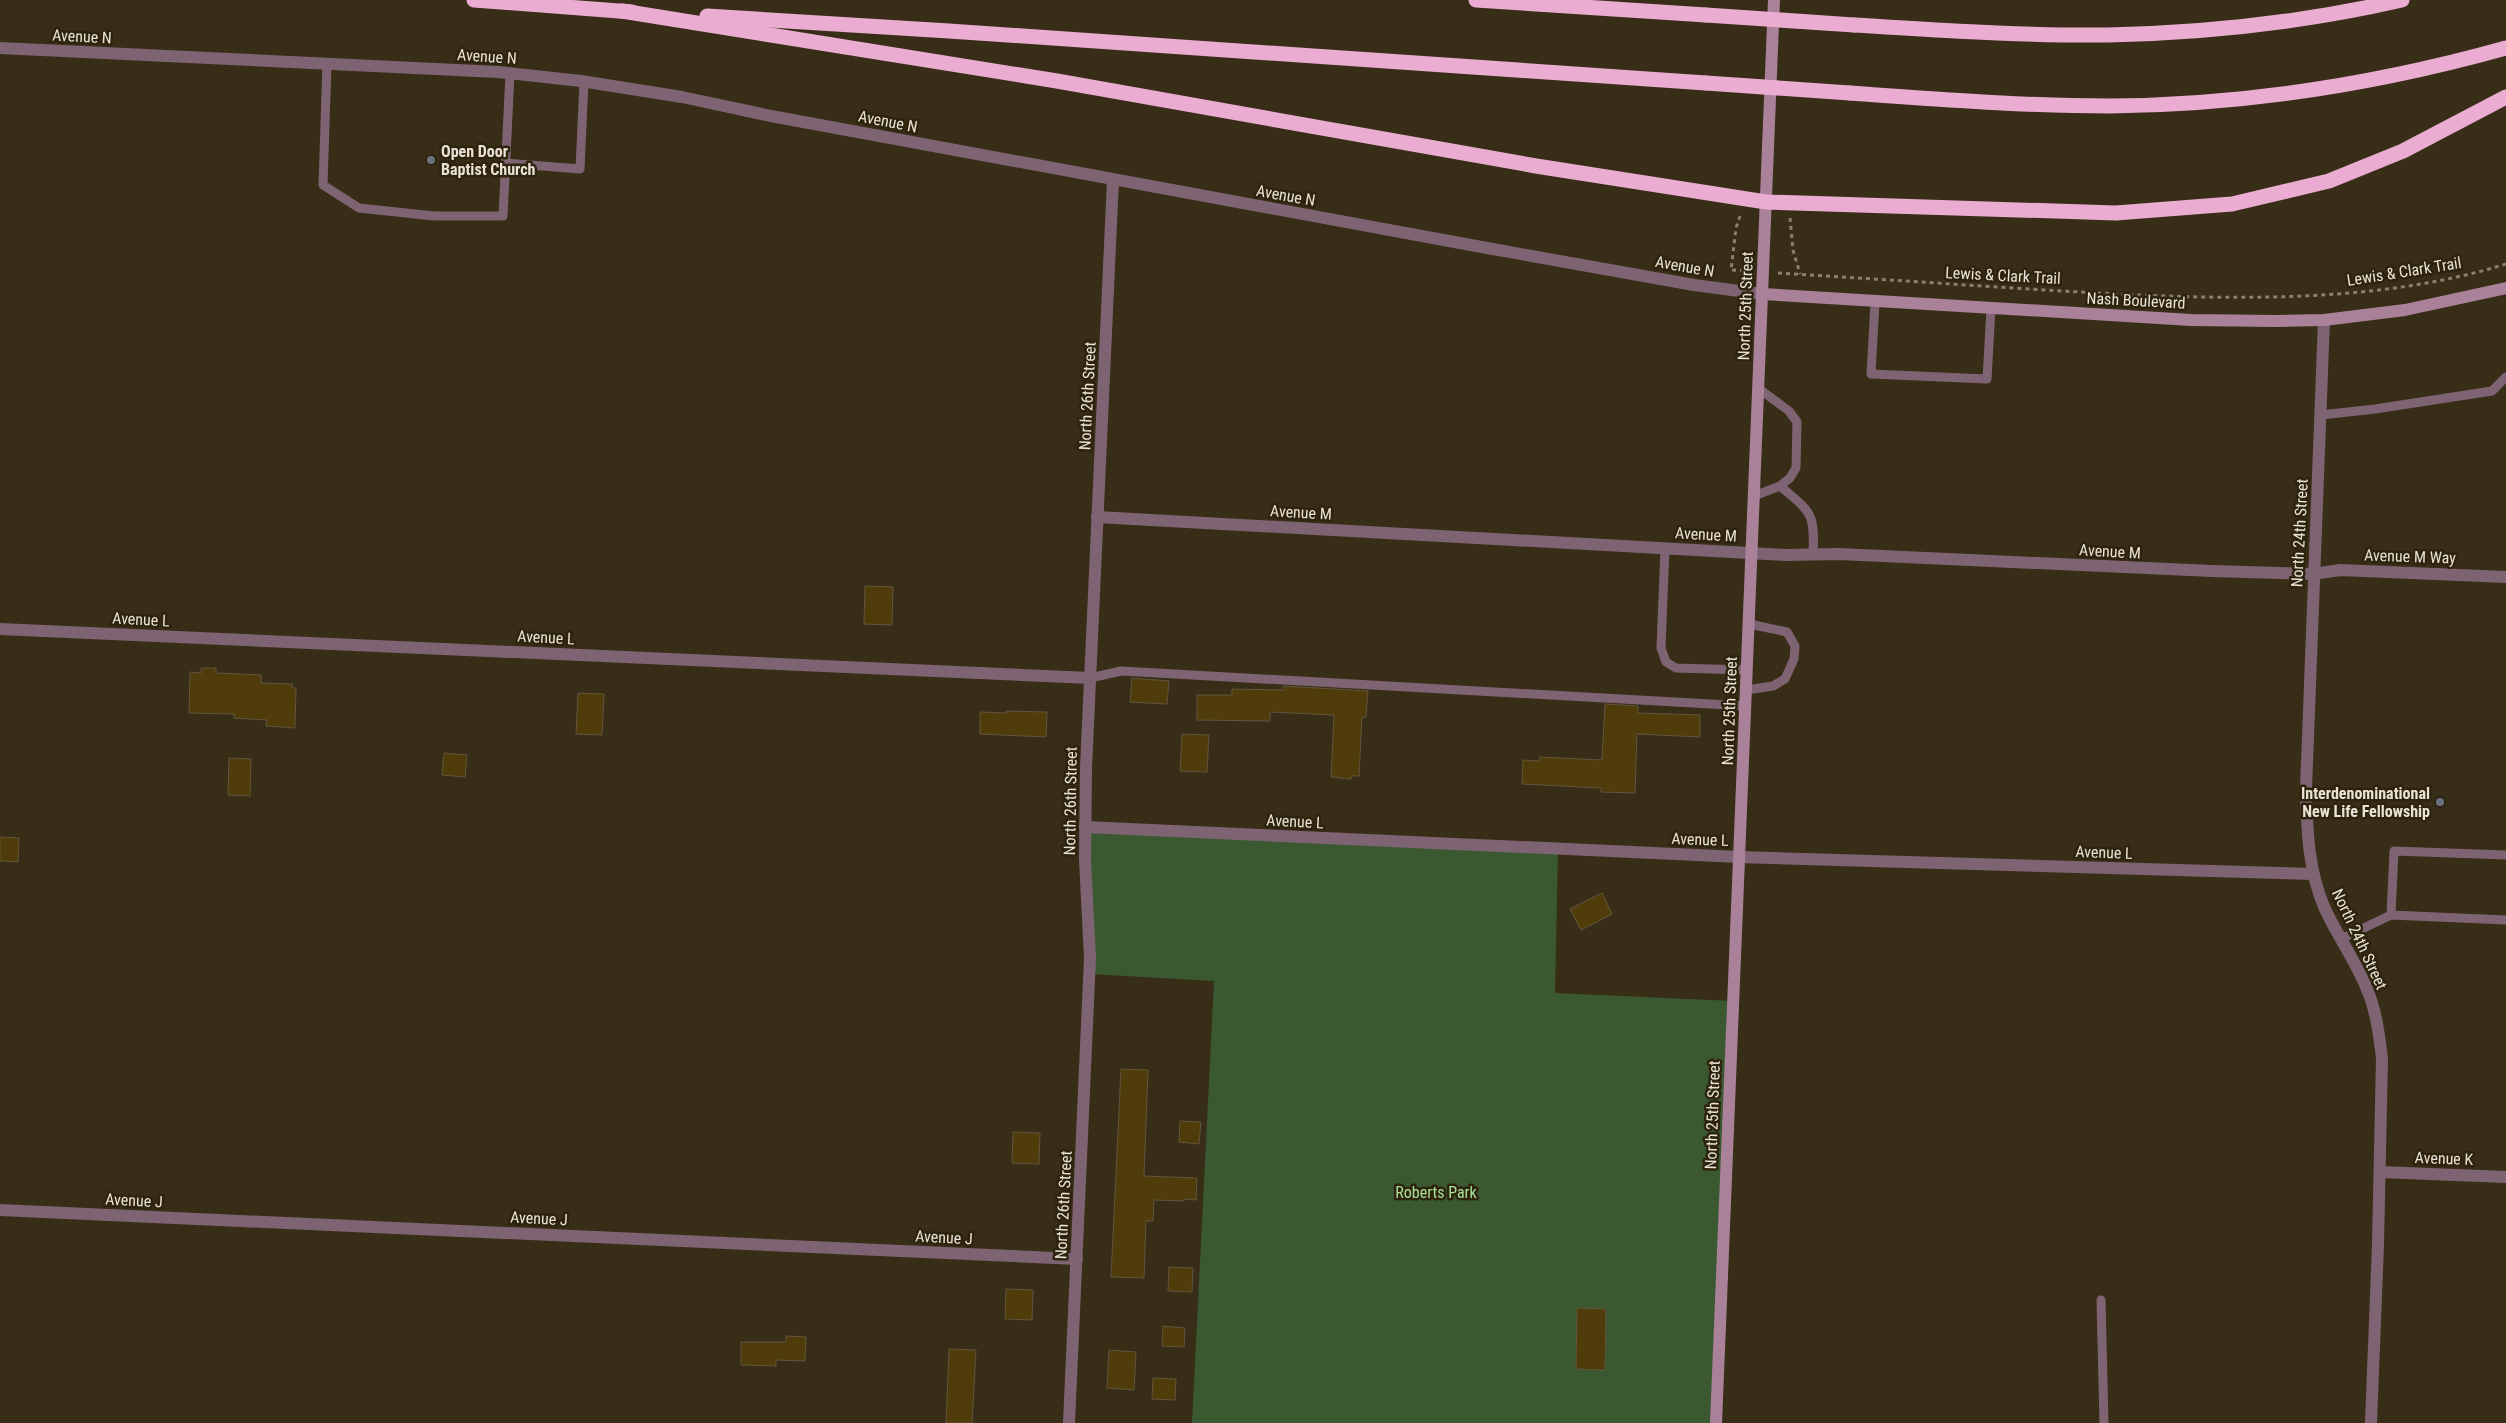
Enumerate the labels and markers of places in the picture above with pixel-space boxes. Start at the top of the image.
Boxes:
place label: Open Door Baptist Church [441,142,536,179]
marker: Open Door Baptist Church [425,154,437,166]
place label: Interdenominational New Life Fellowship [2301,784,2430,821]
marker: Interdenominational New Life Fellowship [2434,796,2446,808]

